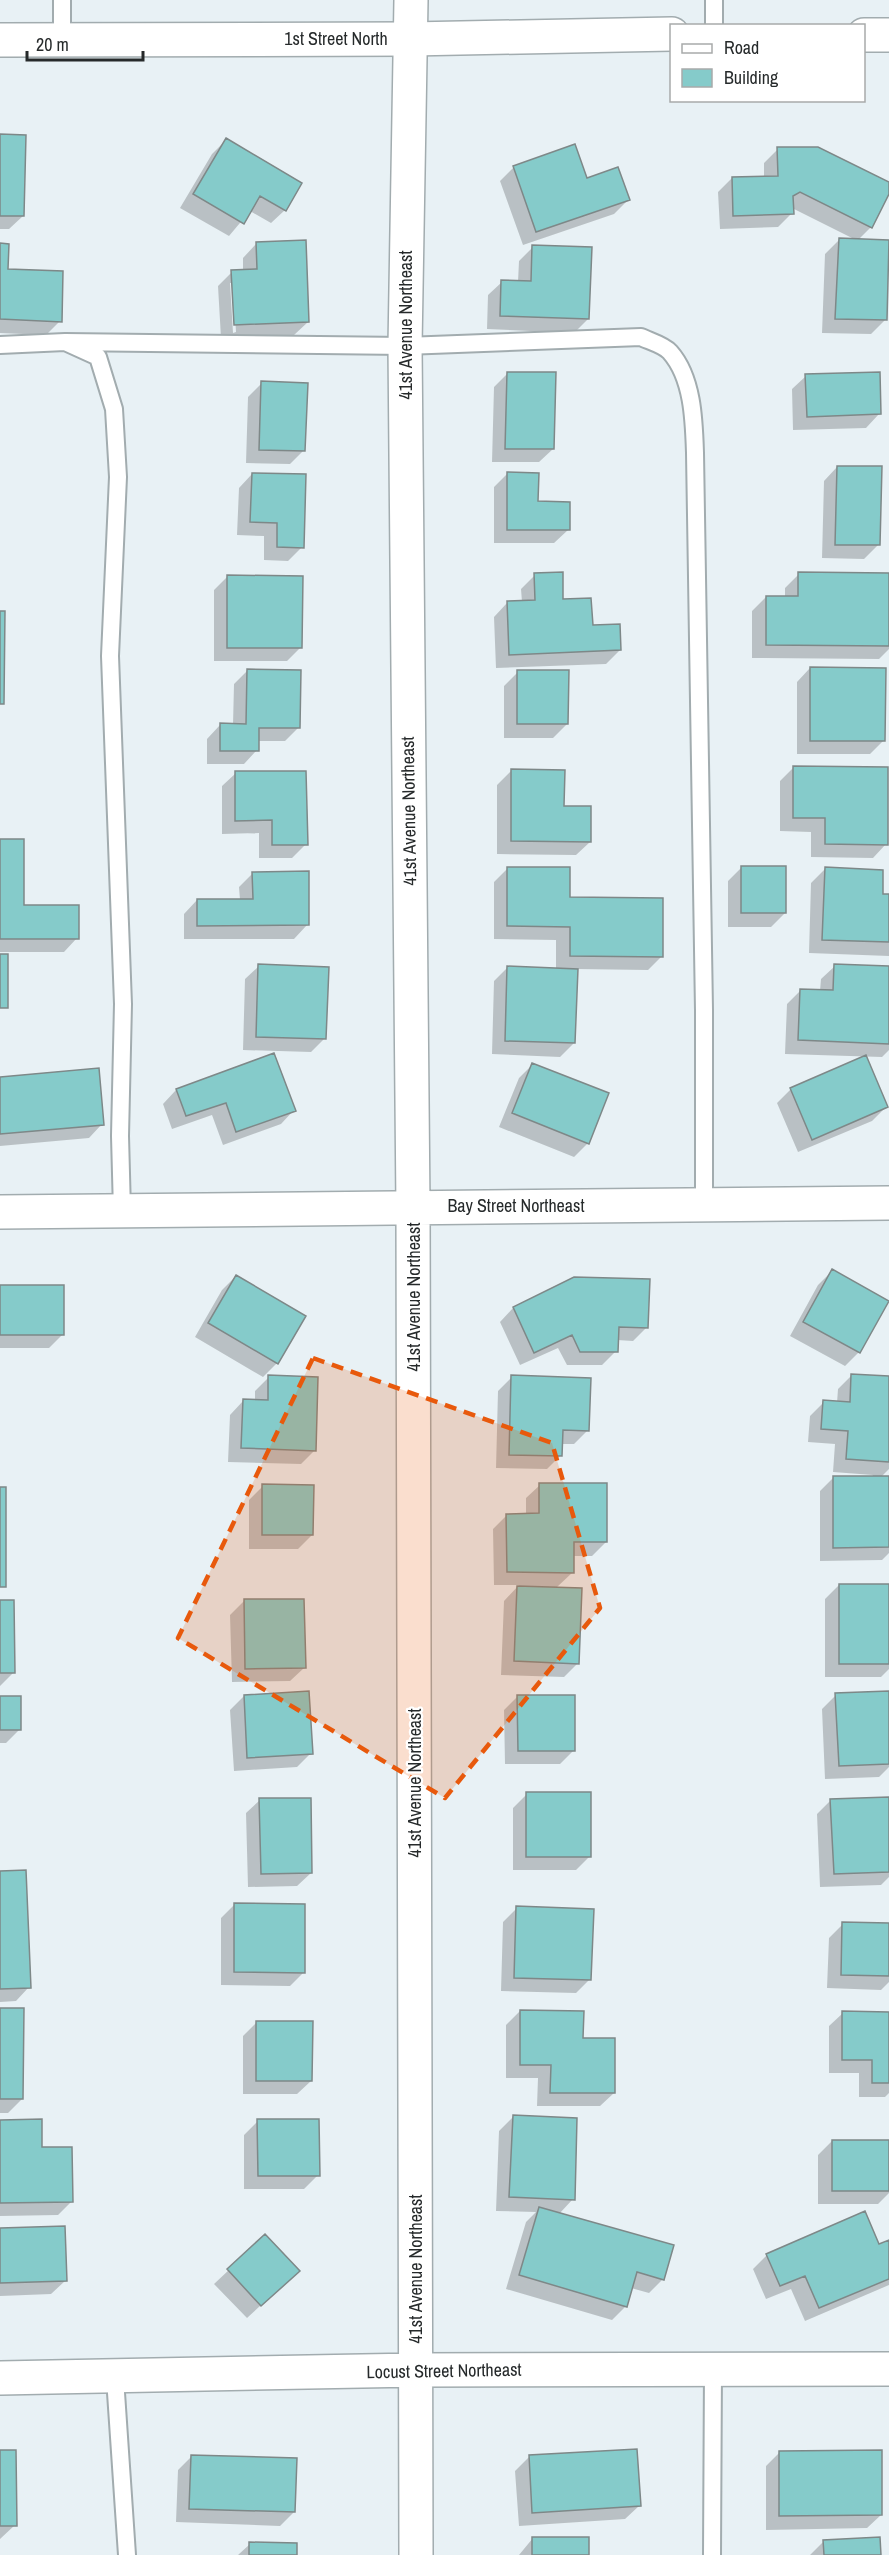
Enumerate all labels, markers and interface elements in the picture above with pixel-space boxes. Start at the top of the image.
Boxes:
scale bar [27,24,142,62]
legend [670,24,865,102]
street label: 1st Street North [284,26,388,51]
text: 20 m [36,32,69,57]
text: Road [724,35,759,60]
text: Building [724,65,779,90]
street label: 41st Avenue Northeast [393,250,418,400]
street label: 41st Avenue Northeast [395,736,422,886]
street label: Bay Street Northeast [447,1193,585,1218]
street label: 41st Avenue Northeast [401,1222,426,1372]
street label: 41st Avenue Northeast [402,1708,427,1858]
street label: 41st Avenue Northeast [403,2194,428,2344]
street label: Locust Street Northeast [366,2357,522,2384]

